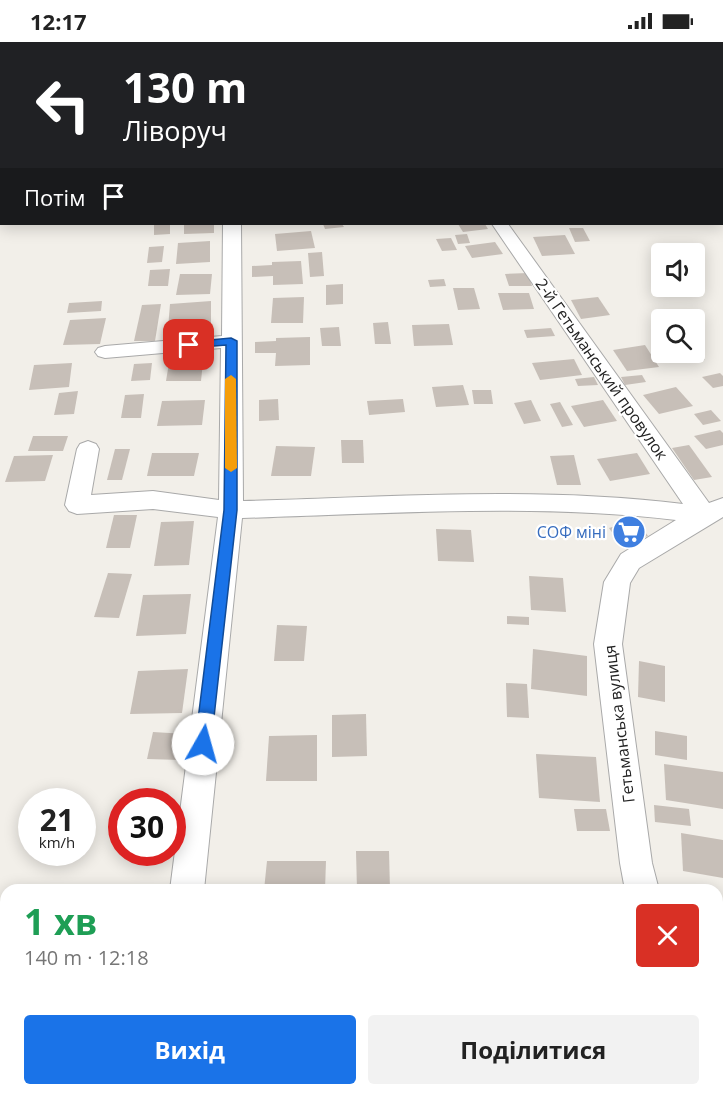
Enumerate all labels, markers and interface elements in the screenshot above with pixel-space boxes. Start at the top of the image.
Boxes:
text: 12:17 [30,6,87,36]
text: 130 m [123,58,247,115]
icon: left [24,66,102,144]
text: Ліворуч [123,112,227,149]
icon: arrive [97,180,130,213]
text: Потім [24,182,85,212]
map controls [651,243,705,363]
button: sound [651,243,705,297]
street label: 2-й Гетьманський провулок [531,274,674,465]
button: search [651,309,705,363]
pin [163,319,214,370]
icon: arrive [172,328,205,361]
supermarket icon: СОФ міні [611,514,647,550]
place label: СОФ міні [537,521,606,543]
street label: Гетьманська вулиця [598,644,640,804]
position arrow [171,712,235,776]
speed limit sign: 30 [108,788,186,866]
text: 21 [40,799,74,840]
text: km/h [39,832,75,852]
text: 1 хв [24,897,97,946]
button: close [636,904,699,967]
text: 140 m · 12:18 [24,944,149,971]
button: Вихід [24,1015,356,1084]
button: Поділитися [368,1015,699,1084]

